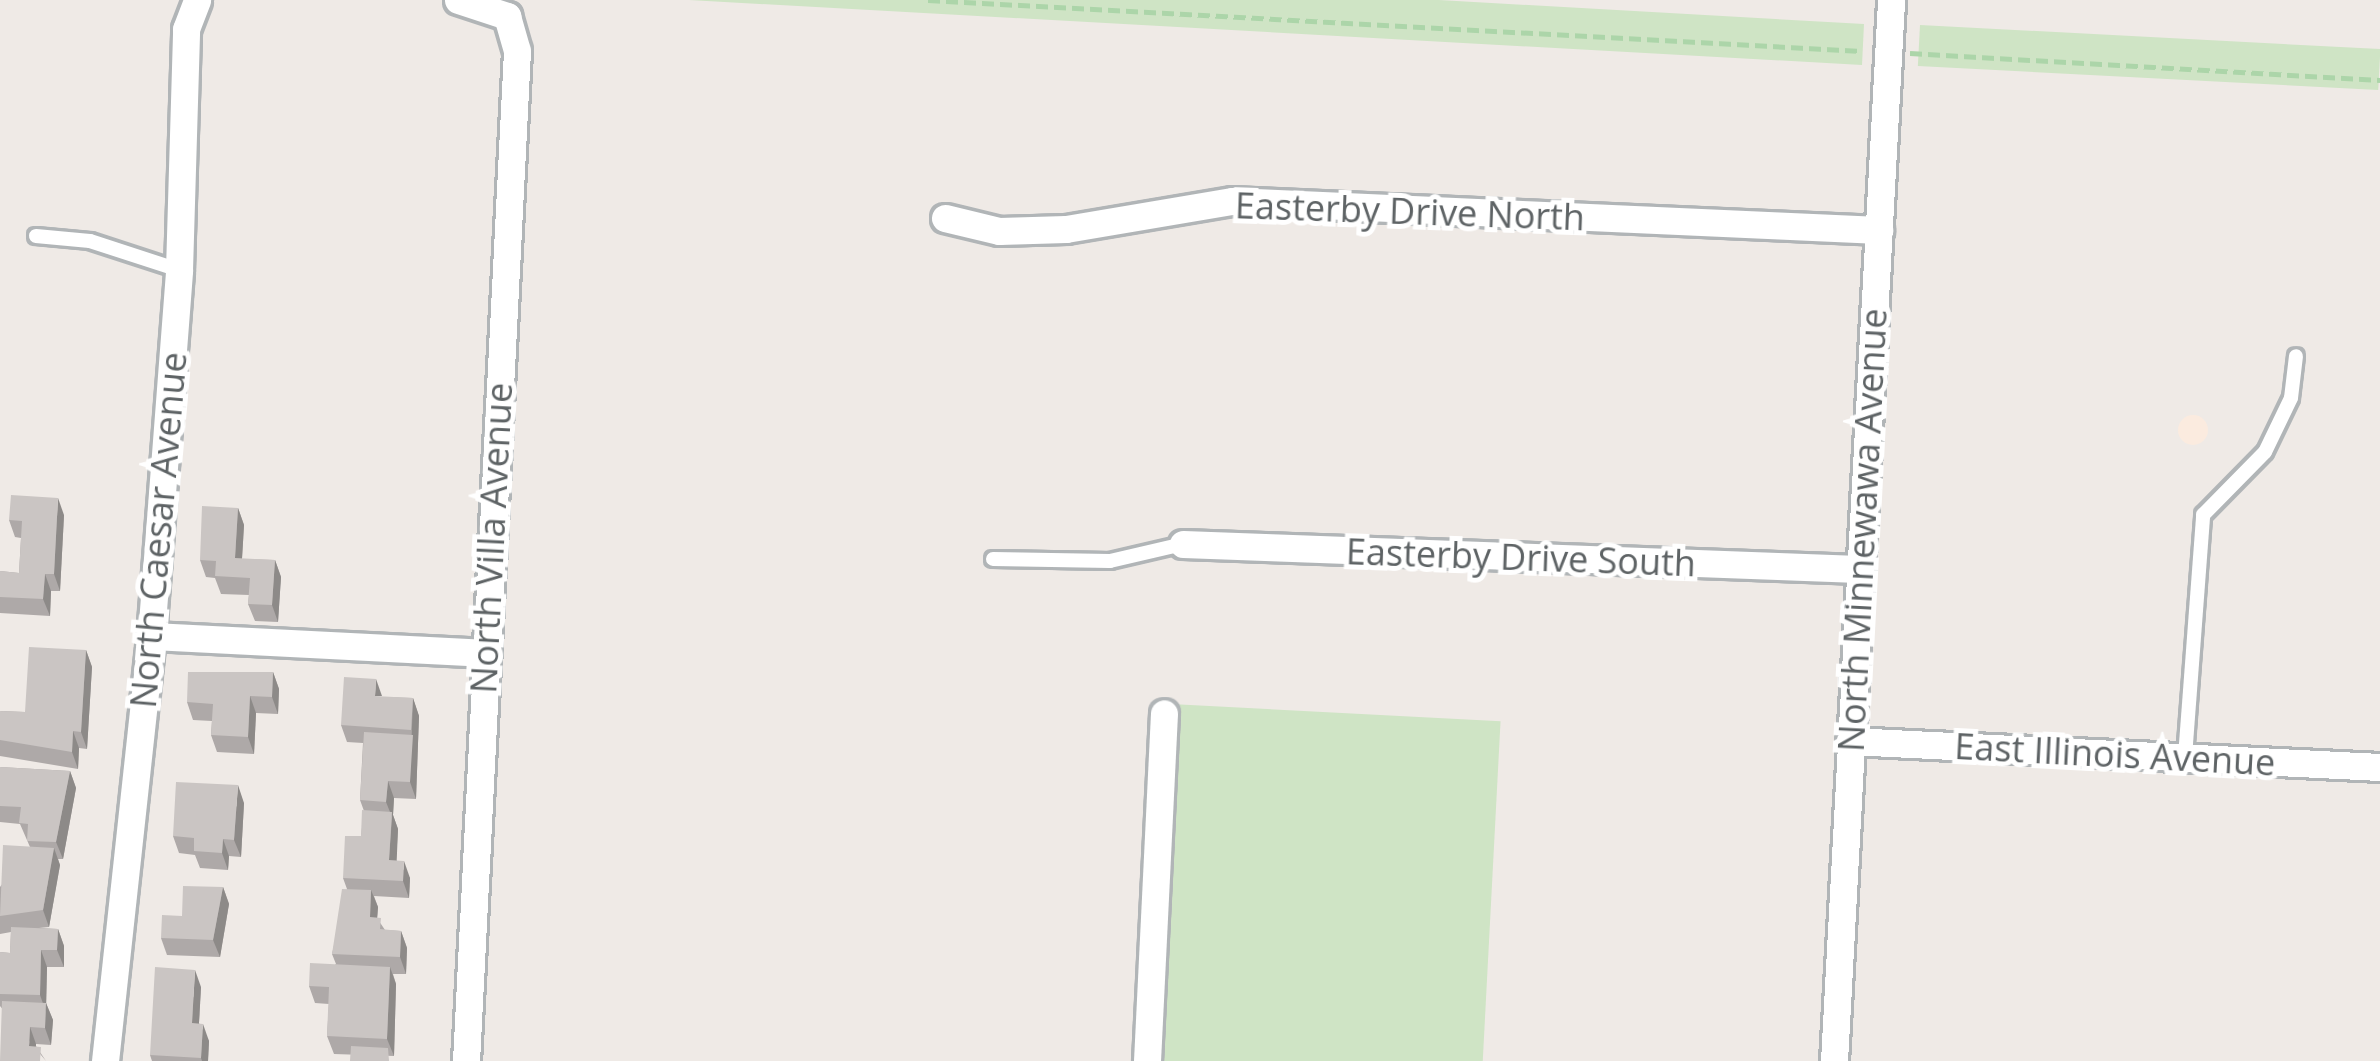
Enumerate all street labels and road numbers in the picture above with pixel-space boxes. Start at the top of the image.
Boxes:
street label: Easterby Drive North [1234,183,1586,239]
street label: North Minnewawa Avenue [1829,307,1895,753]
street label: North Caesar Avenue [121,350,195,710]
street label: North Villa Avenue [461,382,521,694]
street label: Easterby Drive South [1345,529,1697,585]
street label: East Illinois Avenue [1953,724,2277,784]

